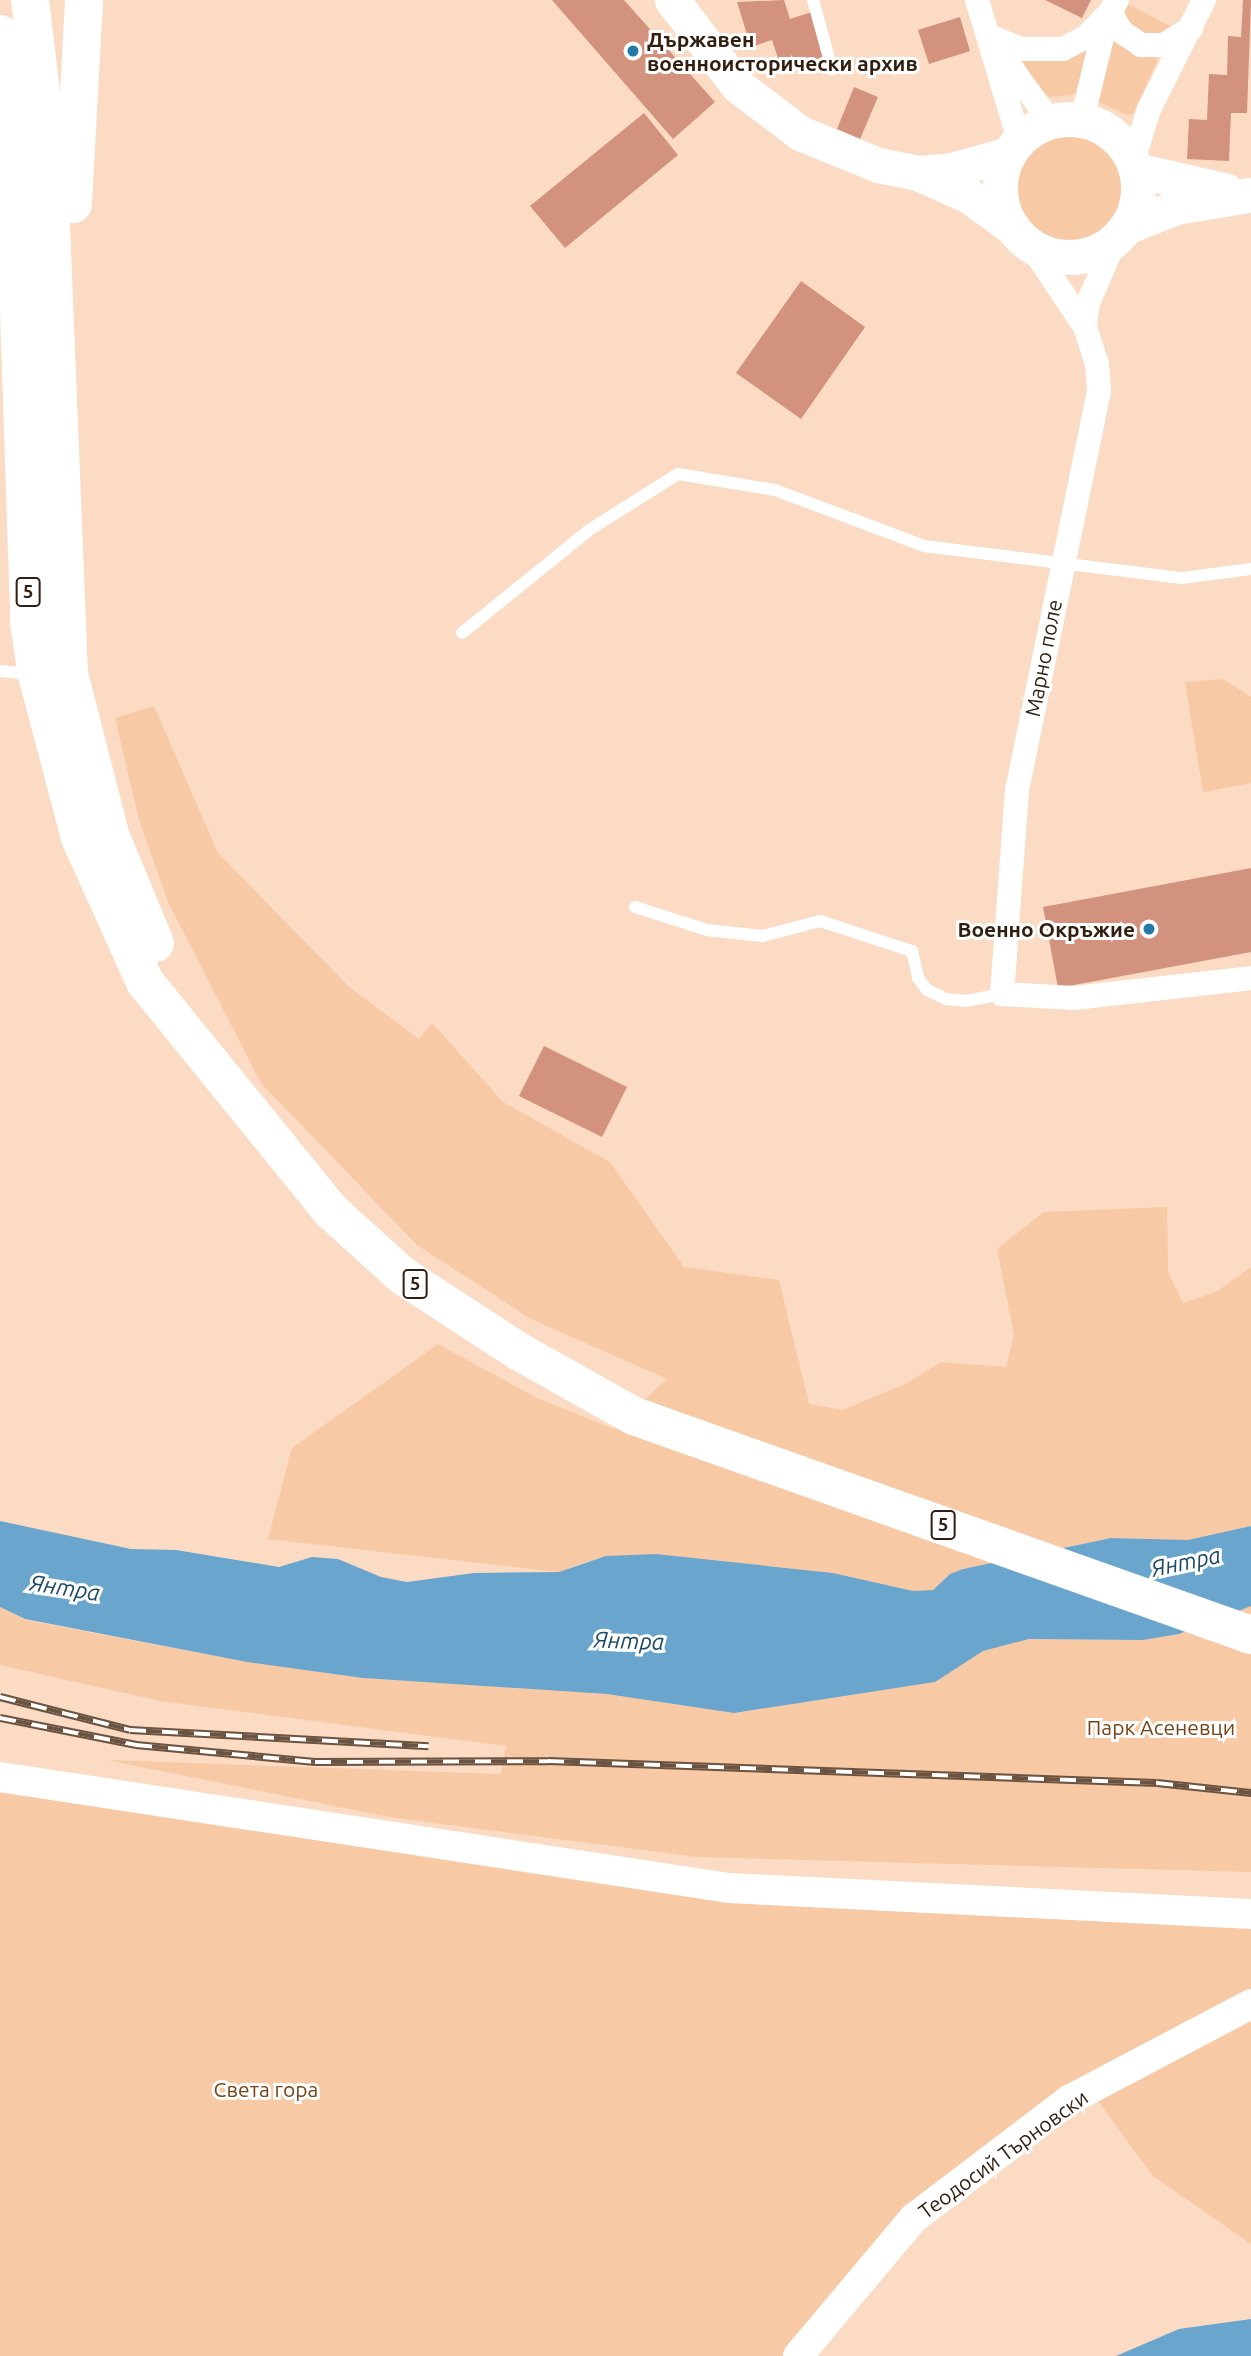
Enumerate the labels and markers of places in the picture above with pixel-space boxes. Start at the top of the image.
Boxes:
place label: Държавен военноисторически архив [647,26,918,76]
marker: Държавен военноисторически архив [625,43,641,59]
place label: Военно Окръжие [958,916,1135,942]
marker: Военно Окръжие [1141,921,1157,937]

